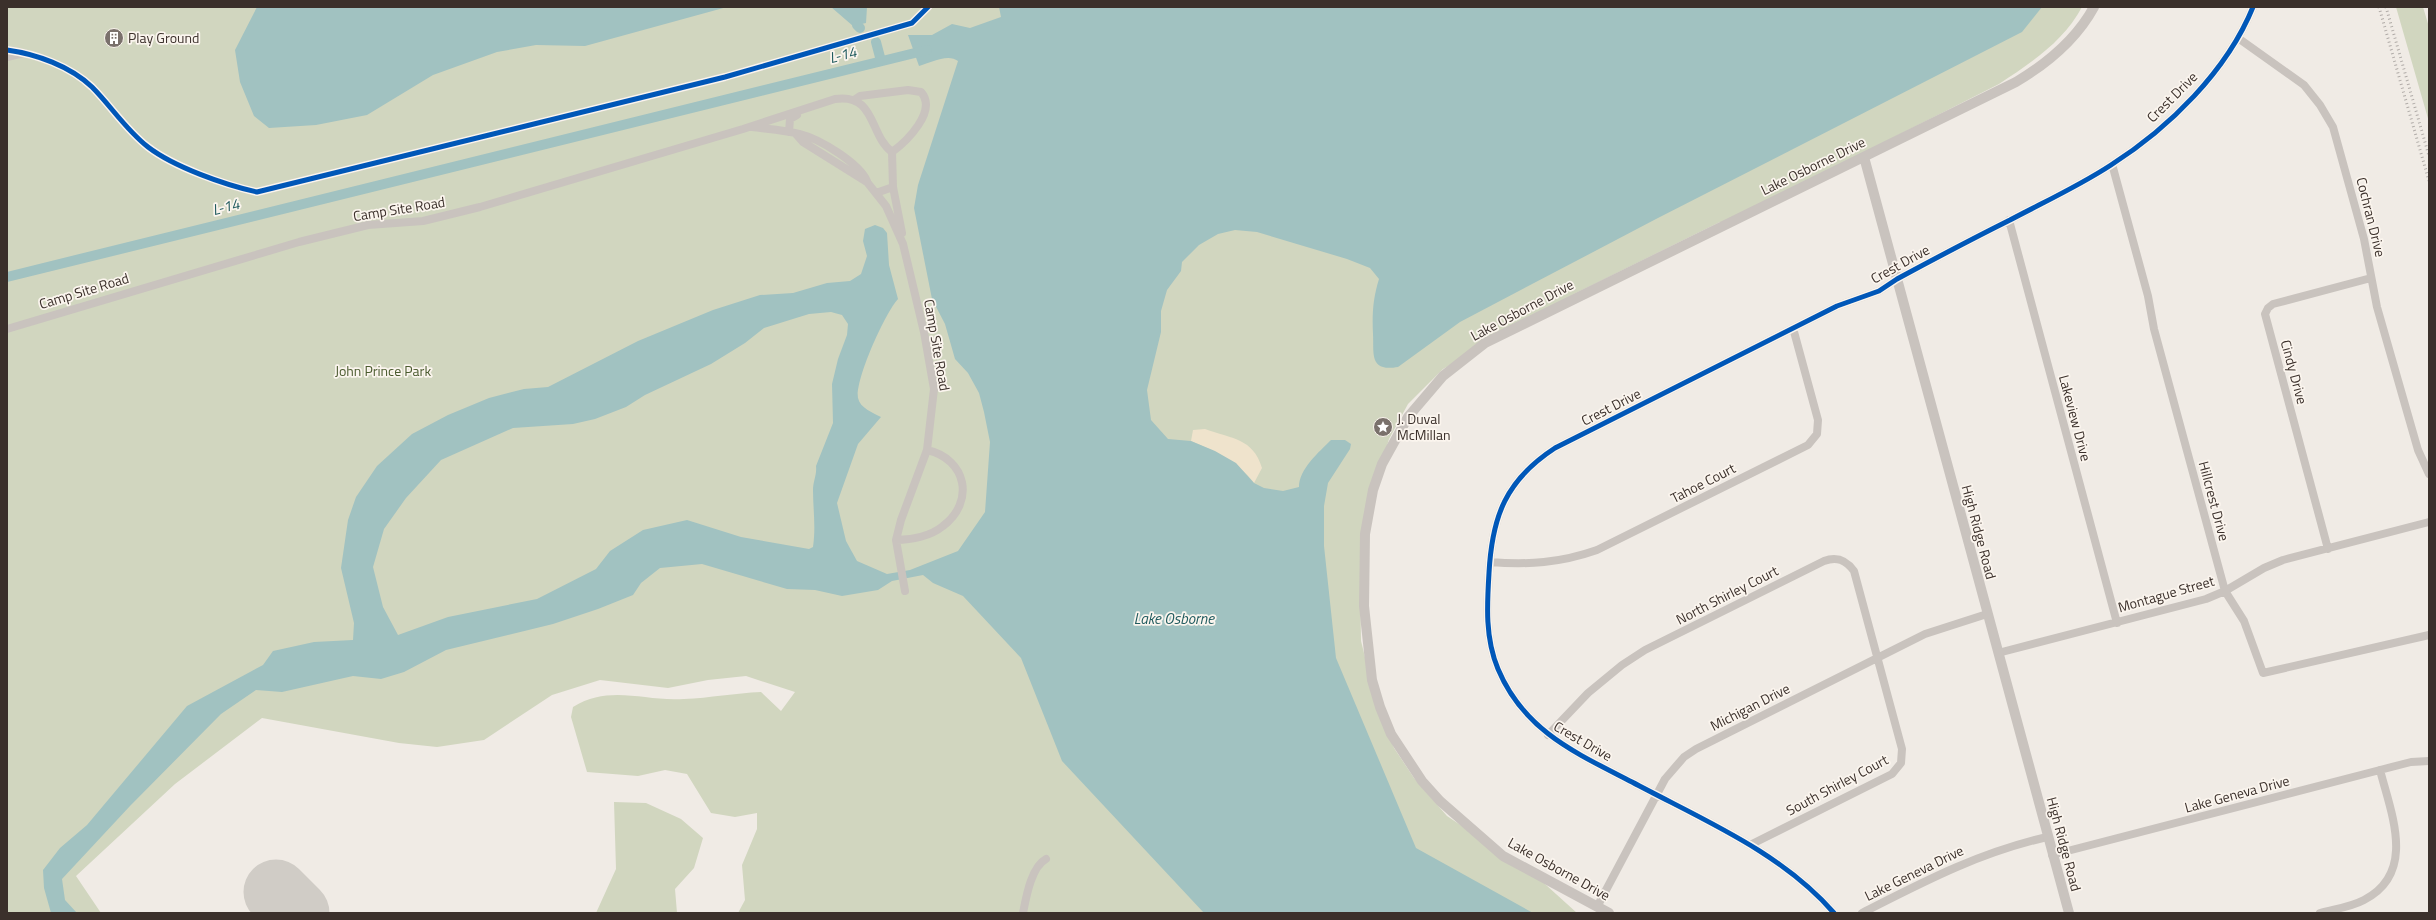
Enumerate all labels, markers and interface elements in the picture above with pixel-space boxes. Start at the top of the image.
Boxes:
building icon: Play Ground [103,27,125,49]
place label: Play Ground [128,27,199,48]
water label: L-14 [827,40,859,69]
street label: Crest Drive [2141,66,2202,127]
street label: Lake Osborne Drive [1757,131,1869,200]
street label: Cochran Drive [2351,175,2392,259]
street label: Camp Site Road [351,191,446,226]
water label: L-14 [210,192,242,221]
street label: Crest Drive [1866,239,1933,288]
street label: Camp Site Road [36,267,131,314]
street label: Lake Osborne Drive [1466,274,1577,346]
street label: Camp Site Road [919,297,956,392]
street label: Cindy Drive [2276,337,2313,407]
park label: John Prince Park [335,360,431,381]
street label: Lakeview Drive [2054,372,2097,463]
street label: Crest Drive [1577,383,1644,431]
place label: J. Duval McMillan [1397,408,1451,445]
place icon: J. Duval McMillan [1372,416,1394,438]
street label: Tahoe Court [1667,457,1739,508]
street label: Hillcrest Drive [2194,459,2235,543]
street label: High Ridge Road [1957,482,2002,581]
street label: North Shirley Court [1672,560,1782,629]
street label: Montague Street [2115,570,2217,617]
water label: Lake Osborne [1134,607,1215,630]
street label: Michigan Drive [1706,677,1793,736]
street label: Crest Drive [1550,715,1616,766]
street label: South Shirley Court [1782,749,1892,820]
street label: Lake Geneva Drive [2182,769,2292,818]
street label: High Ridge Road [2042,794,2087,893]
street label: Lake Osborne Drive [1504,832,1614,905]
street label: Lake Geneva Drive [1861,839,1967,906]

